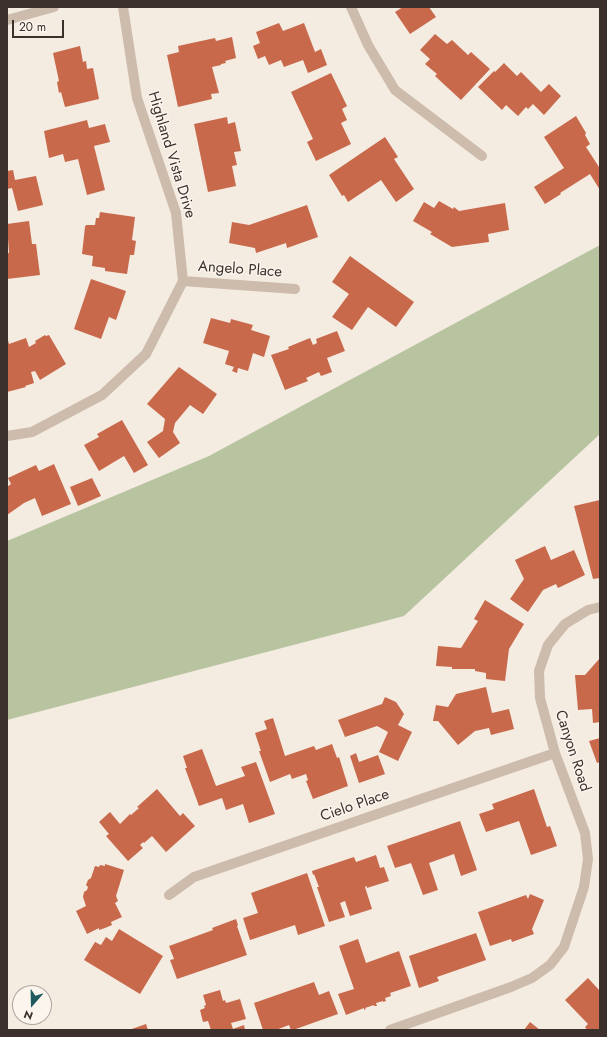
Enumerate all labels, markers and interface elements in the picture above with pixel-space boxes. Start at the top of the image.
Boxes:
scale bar [14,12,66,38]
text: 20 m [19,18,46,36]
street label: Highland Vista Drive [143,90,199,220]
street label: Angelo Place [197,258,283,282]
street label: Canyon Road [550,708,594,794]
street label: Cielo Place [318,786,392,826]
north arrow [12,985,52,1025]
text: N [21,1006,35,1024]

